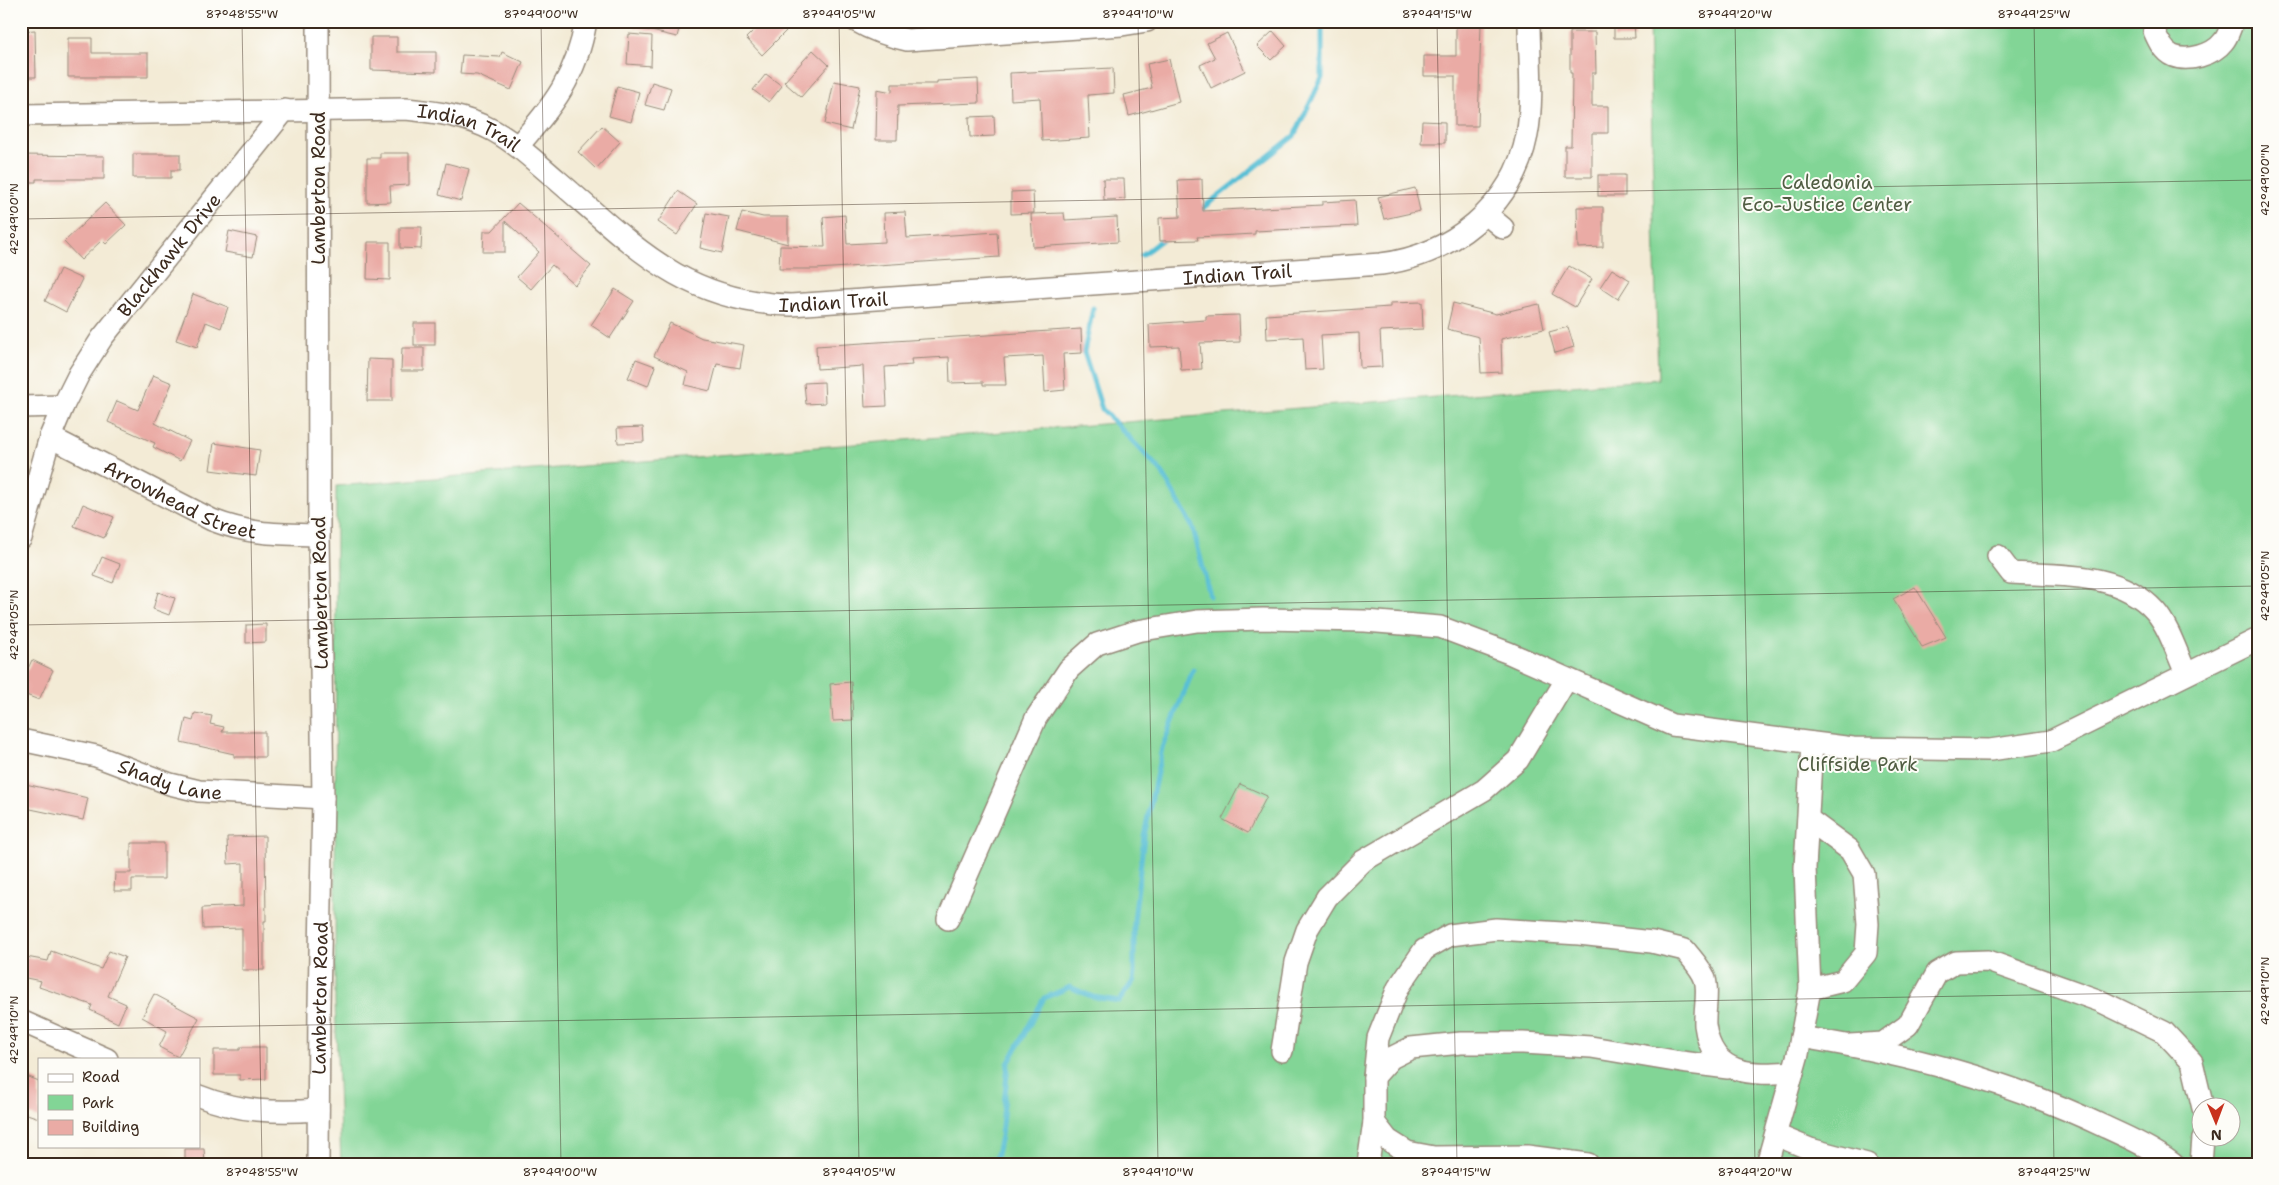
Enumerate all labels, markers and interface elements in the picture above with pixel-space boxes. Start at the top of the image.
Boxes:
text: 87°48'55"W [206,6,278,22]
text: 87°49'00"W [504,6,578,22]
text: 87°49'05"W [802,6,876,22]
text: 87°49'10"W [1102,6,1174,22]
text: 87°49'15"W [1402,6,1472,22]
text: 87°49'20"W [1698,6,1772,22]
text: 87°49'25"W [1997,6,2071,22]
street label: Indian Trail [416,98,526,157]
street label: Lamberton Road [306,111,331,265]
text: 42°49'00"N [2257,144,2273,216]
park label: Caledonia Eco-Justice Center [1742,170,1912,217]
text: 42°49'00"N [6,183,22,255]
street label: Blackhawk Drive [111,188,226,322]
street label: Indian Trail [1182,258,1293,290]
street label: Indian Trail [778,286,889,318]
street label: Arrowhead Street [99,454,258,544]
street label: Lamberton Road [306,516,334,670]
text: 42°49'05"N [2257,551,2273,621]
text: 42°49'05"N [6,590,22,660]
park label: Cliffside Park [1798,752,1918,777]
street label: Shady Lane [115,753,223,805]
street label: Lamberton Road [306,921,333,1075]
text: 42°49'10"N [2257,957,2273,1025]
text: 42°49'10"N [6,996,22,1064]
legend [38,1058,200,1148]
text: Road [82,1067,120,1087]
text: Park [82,1093,114,1113]
north arrow [2192,1098,2242,1148]
text: Building [82,1117,139,1137]
text: N [2211,1126,2222,1144]
text: 87°48'55"W [226,1164,298,1180]
text: 87°49'00"W [523,1164,597,1180]
text: 87°49'05"W [822,1164,896,1180]
text: 87°49'10"W [1122,1164,1194,1180]
text: 87°49'15"W [1421,1164,1491,1180]
text: 87°49'20"W [1718,1164,1792,1180]
text: 87°49'25"W [2017,1164,2091,1180]

